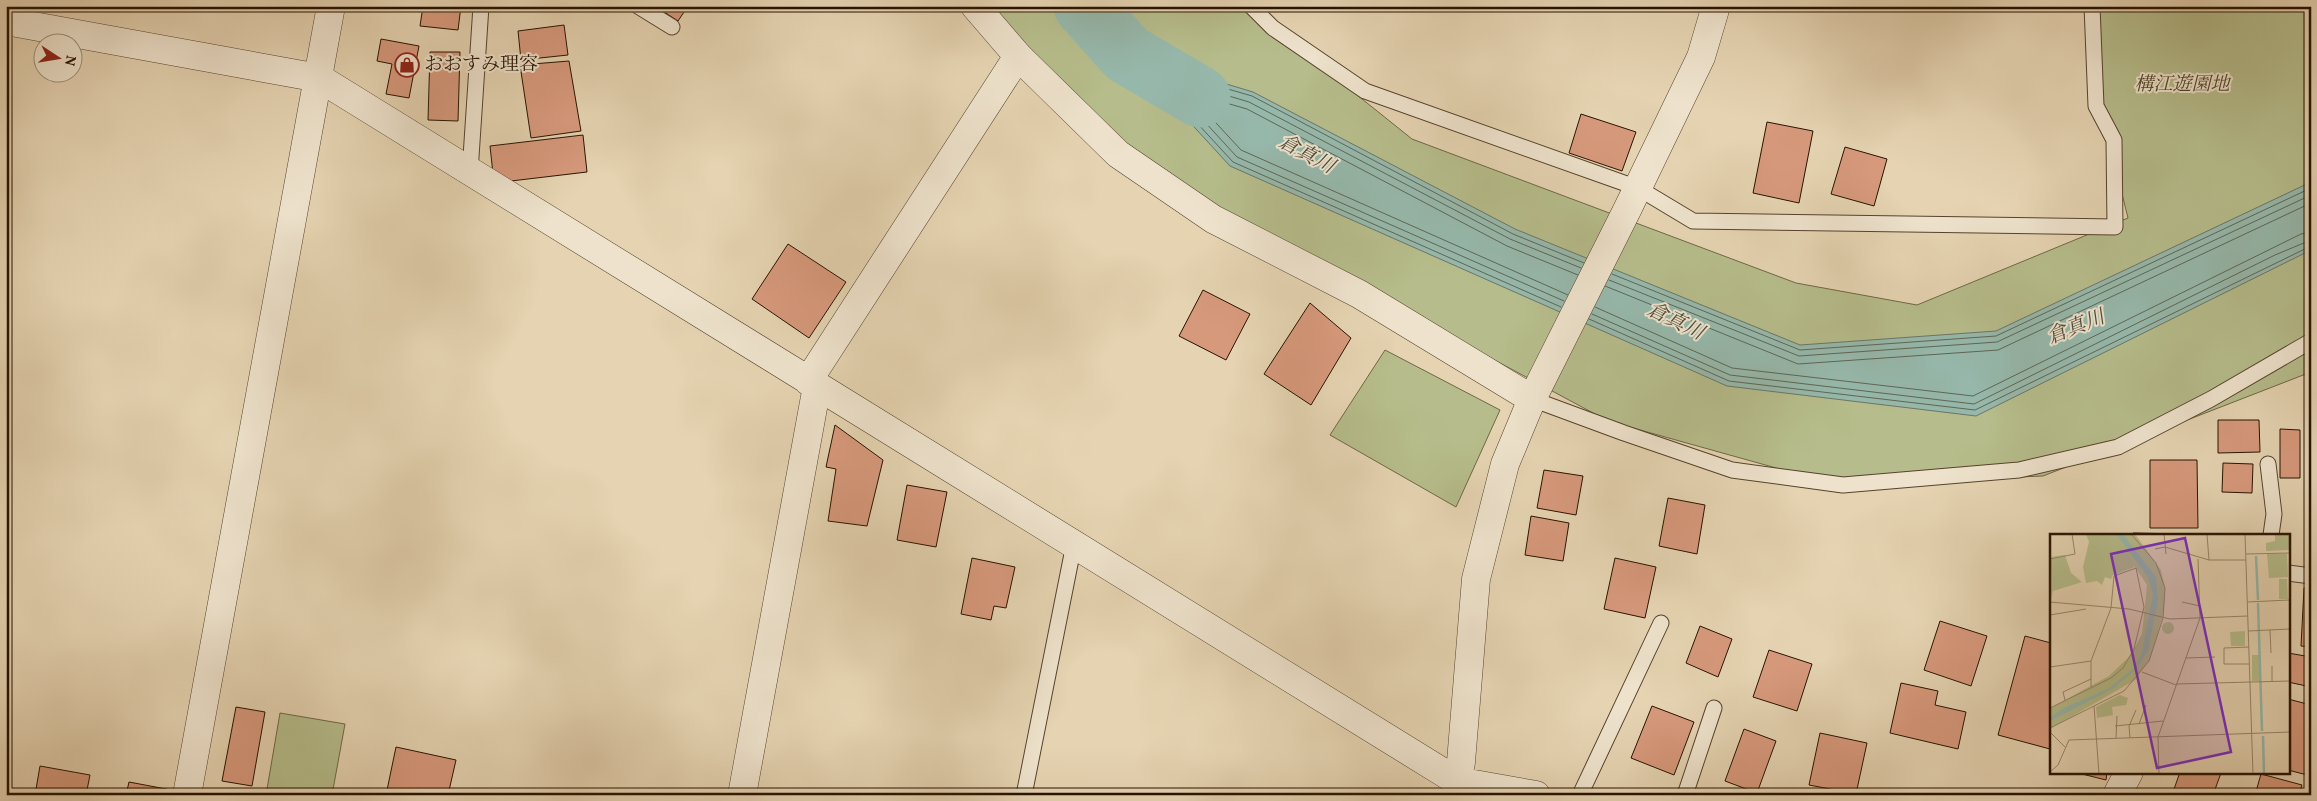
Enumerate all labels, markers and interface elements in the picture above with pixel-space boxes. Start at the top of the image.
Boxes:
north arrow [32,32,82,82]
shop icon: おおすみ理容 [394,52,420,78]
place label: おおすみ理容 [424,52,538,78]
text: N [59,53,80,67]
park label: 構江遊園地 [2134,72,2231,98]
water label: 倉真川 [1273,129,1341,182]
water label: 倉真川 [1642,296,1710,349]
water label: 倉真川 [2043,303,2111,352]
inset map [2050,534,2290,774]

